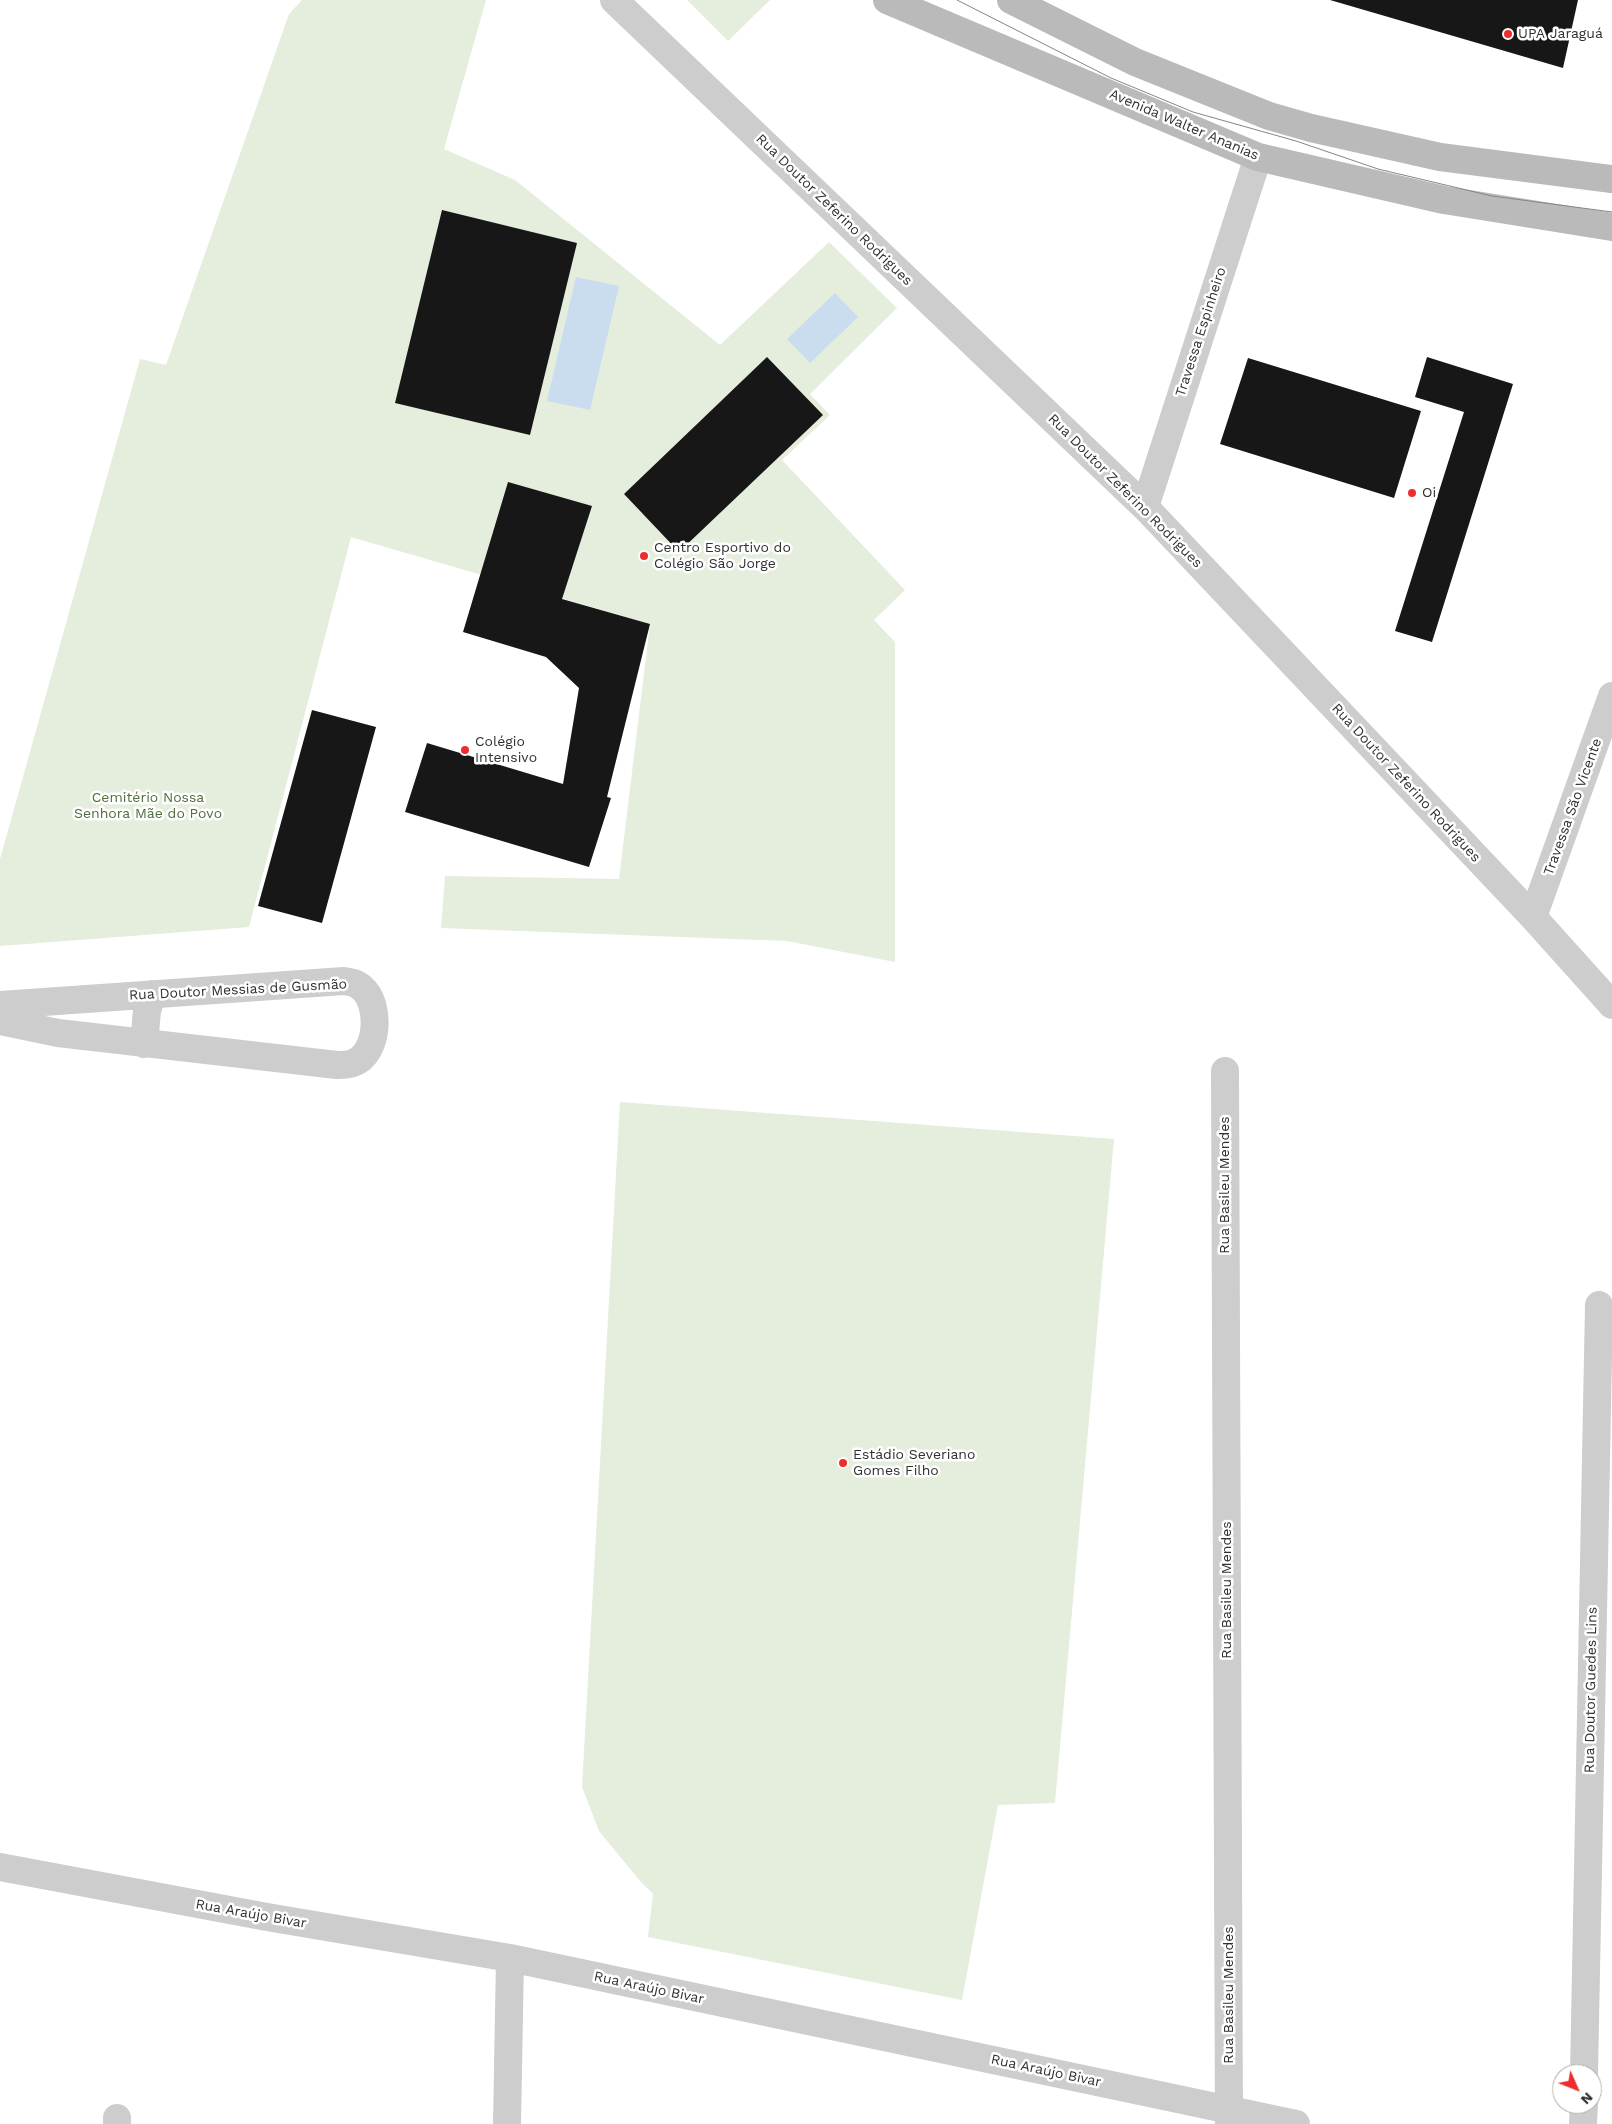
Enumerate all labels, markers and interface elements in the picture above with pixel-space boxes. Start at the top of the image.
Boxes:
place label: UPA Jaraguá [1518,26,1603,42]
marker: UPA Jaraguá [1502,28,1514,40]
street label: Avenida Walter Ananias [1107,86,1261,164]
street label: Rua Doutor Zeferino Rodrigues [752,131,916,289]
street label: Travessa Espinheiro [1172,265,1230,399]
street label: Rua Doutor Zeferino Rodrigues [1045,411,1205,571]
place label: Oi [1422,485,1436,501]
marker: Oi [1406,487,1418,499]
place label: Centro Esportivo do Colégio São Jorge [654,540,791,572]
marker: Centro Esportivo do Colégio São Jorge [638,550,650,562]
street label: Rua Doutor Zeferino Rodrigues [1328,700,1484,866]
place label: Colégio Intensivo [475,734,537,766]
street label: Travessa São Vicente [1540,736,1606,878]
marker: Colégio Intensivo [459,744,471,756]
park label: Cemitério Nossa Senhora Mãe do Povo [74,790,222,822]
street label: Rua Doutor Messias de Gusmão [129,976,347,1004]
street label: Rua Basileu Mendes [1217,1116,1233,1254]
place label: Estádio Severiano Gomes Filho [853,1447,975,1480]
marker: Estádio Severiano Gomes Filho [837,1457,849,1469]
street label: Rua Basileu Mendes [1219,1521,1235,1659]
street label: Rua Doutor Guedes Lins [1581,1607,1601,1773]
street label: Rua Araújo Bivar [194,1896,308,1932]
street label: Rua Basileu Mendes [1221,1926,1237,2064]
street label: Rua Araújo Bivar [592,1968,706,2008]
street label: Rua Araújo Bivar [989,2051,1103,2091]
north arrow [1552,2064,1602,2114]
text: N [1578,2089,1596,2108]

